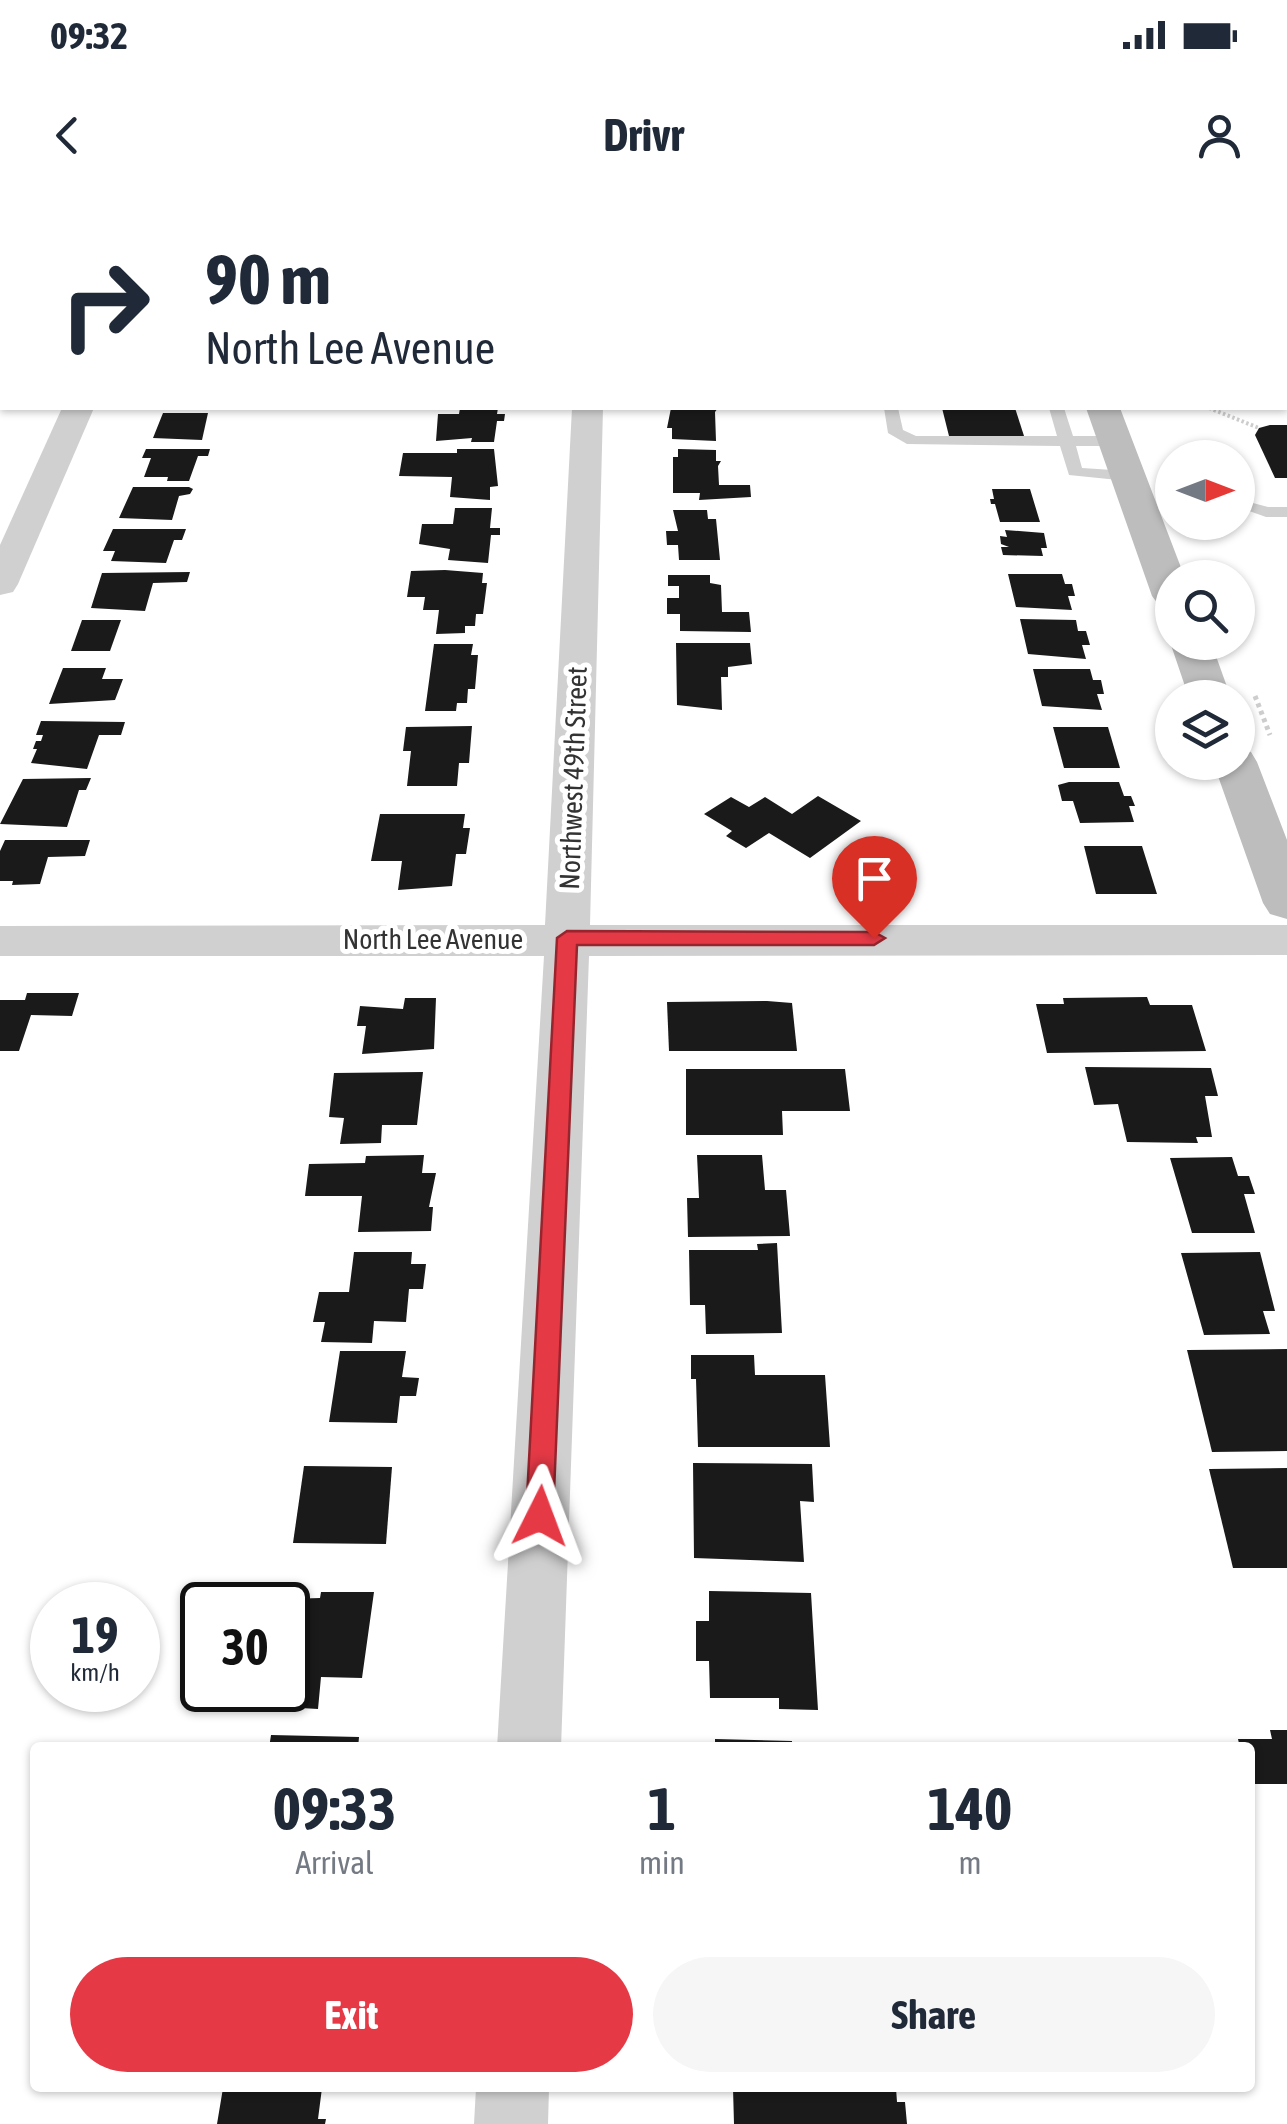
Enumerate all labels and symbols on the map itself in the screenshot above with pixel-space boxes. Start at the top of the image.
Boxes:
north arrow [1155,440,1255,540]
street label: Northwest 49th Street [553,666,593,890]
pin [832,836,917,939]
street label: North Lee Avenue [343,923,523,955]
position arrow [488,1464,592,1568]
speed limit sign: 30 [180,1582,310,1712]

